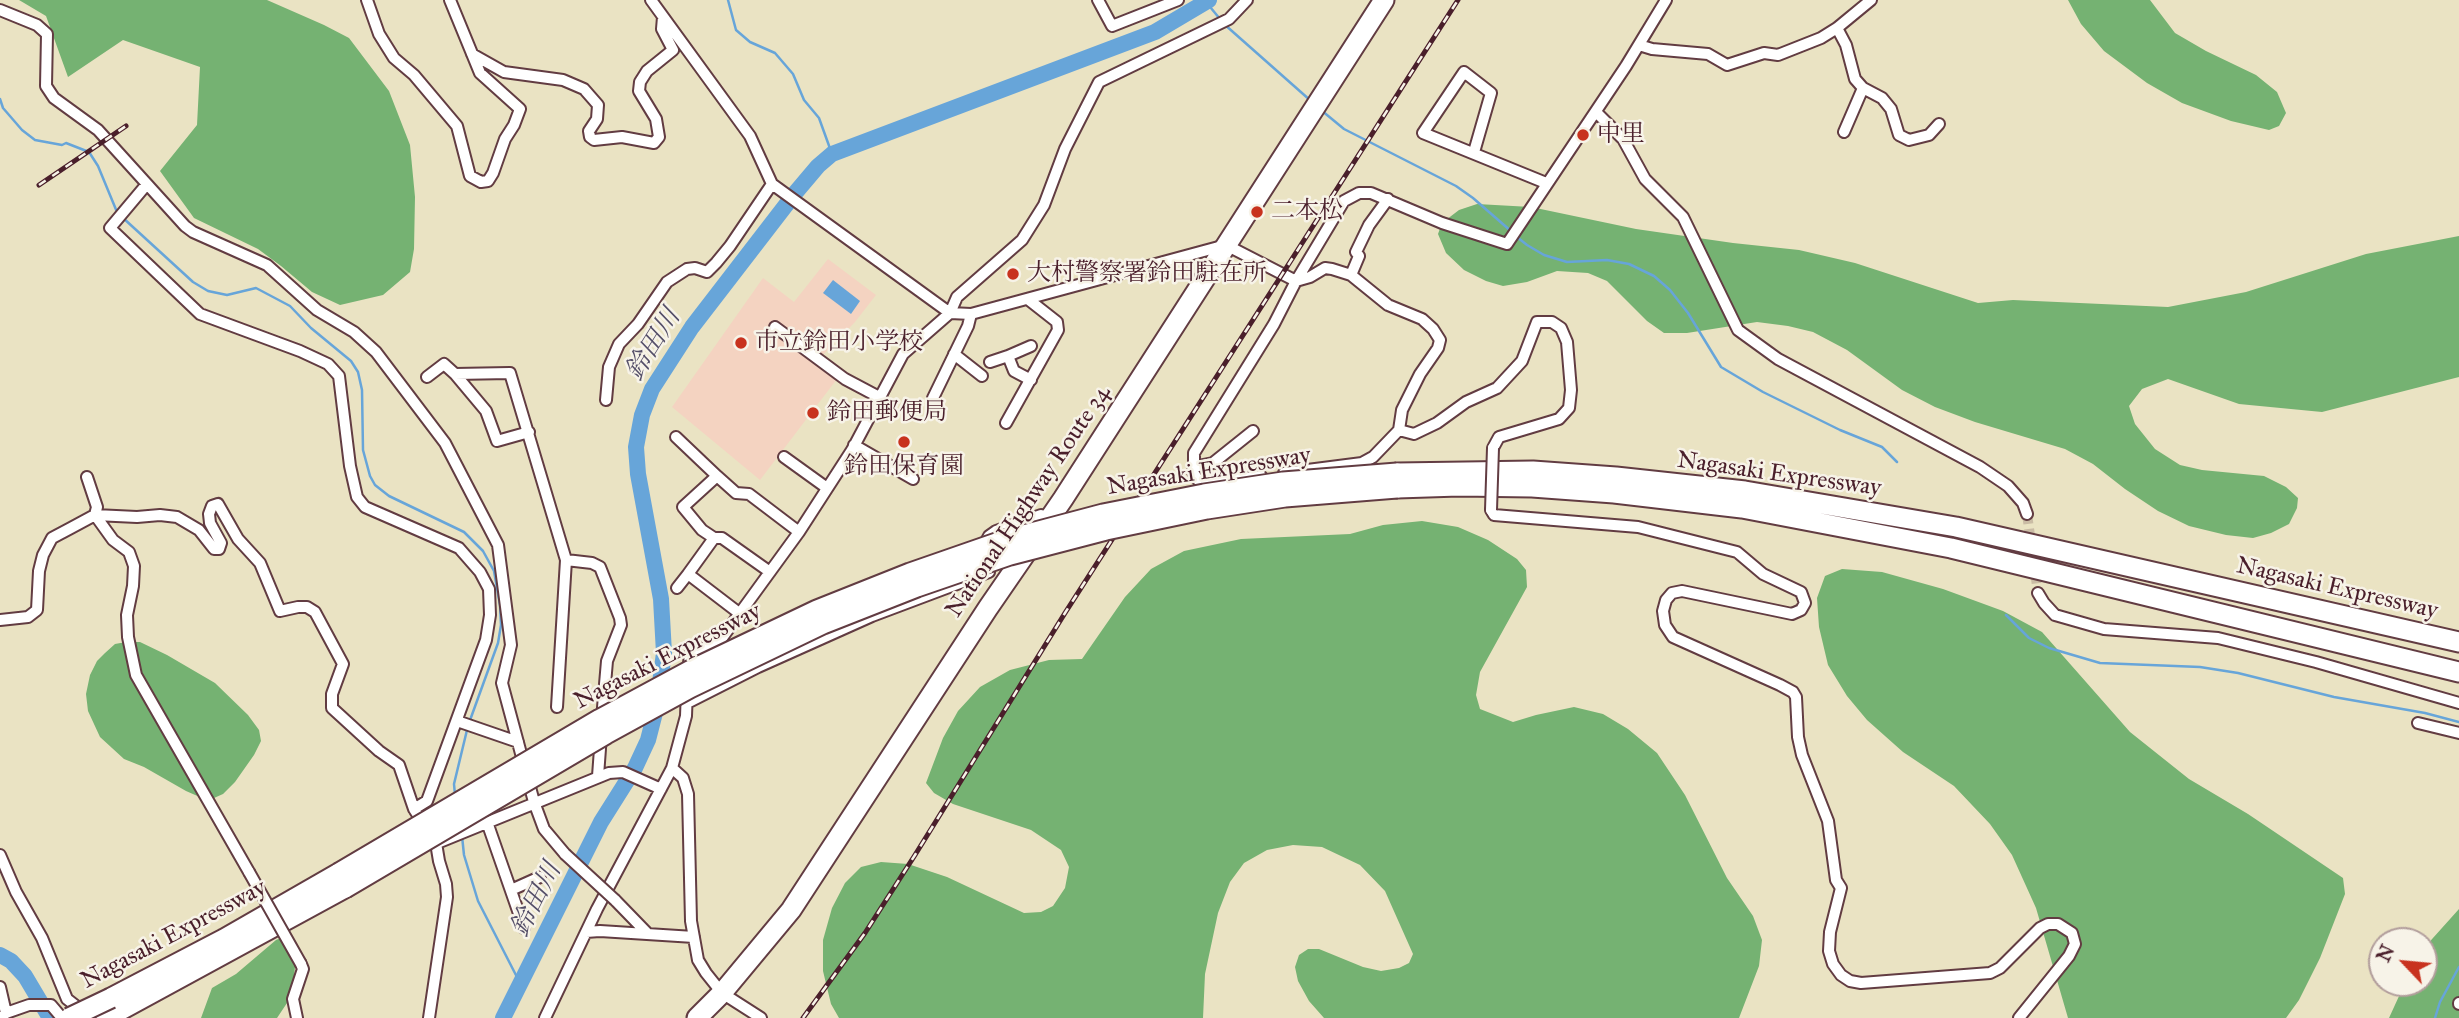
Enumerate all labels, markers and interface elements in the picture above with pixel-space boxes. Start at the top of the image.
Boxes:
place label: 中里 [1597,121,1645,149]
marker: 中里 [1575,127,1591,143]
place label: 二本松 [1271,198,1343,226]
marker: 二本松 [1249,204,1265,220]
place label: 大村警察署鈴田駐在所 [1027,260,1267,288]
marker: 大村警察署鈴田駐在所 [1005,266,1021,282]
water label: 鈴田川 [620,304,688,386]
place label: 市立鈴田小学校 [755,329,923,357]
marker: 市立鈴田小学校 [733,335,749,351]
street label: National Highway Route 34 [940,380,1118,624]
place label: 鈴田郵便局 [827,399,947,427]
marker: 鈴田郵便局 [805,405,821,421]
marker: 鈴田保育園 [896,434,912,450]
street label: Nagasaki Expressway [1105,442,1313,502]
street label: Nagasaki Expressway [1675,446,1883,504]
place label: 鈴田保育園 [844,453,964,481]
street label: Nagasaki Expressway [2233,552,2441,626]
street label: Nagasaki Expressway [570,597,766,717]
water label: 鈴田川 [505,858,569,942]
street label: Nagasaki Expressway [76,874,272,996]
north arrow [2368,927,2438,997]
text: N [2372,941,2399,966]

